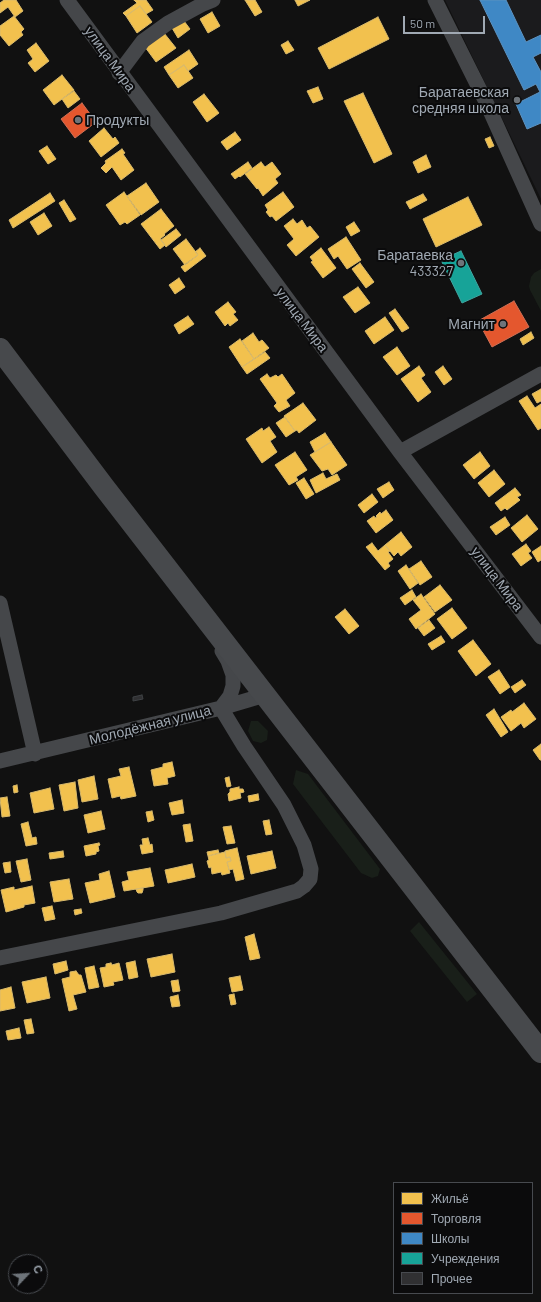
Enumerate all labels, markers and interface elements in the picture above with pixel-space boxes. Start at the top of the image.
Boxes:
scale bar [405,8,487,34]
text: 50 m [410,16,435,30]
street label: улица Мира [81,23,139,95]
place label: Баратаевская средняя школа [412,84,509,116]
marker: Баратаевская средняя школа [512,95,522,105]
place label: Продукты [86,112,149,128]
marker: Продукты [73,115,83,125]
place label: Баратаевка 433327 [377,247,453,280]
marker: Баратаевка 433327 [456,258,466,268]
street label: улица Мира [272,284,332,356]
place label: Магнит [448,316,495,332]
marker: Магнит [498,319,508,329]
street label: улица Мира [467,543,527,615]
street label: Молодёжная улица [87,702,213,748]
legend [393,1182,533,1294]
text: Жильё [431,1191,469,1205]
text: Торговля [431,1211,481,1225]
text: Школы [431,1231,469,1245]
text: Учреждения [431,1251,500,1265]
north arrow [8,1254,48,1294]
text: С [31,1263,46,1275]
text: Прочее [431,1271,472,1285]

